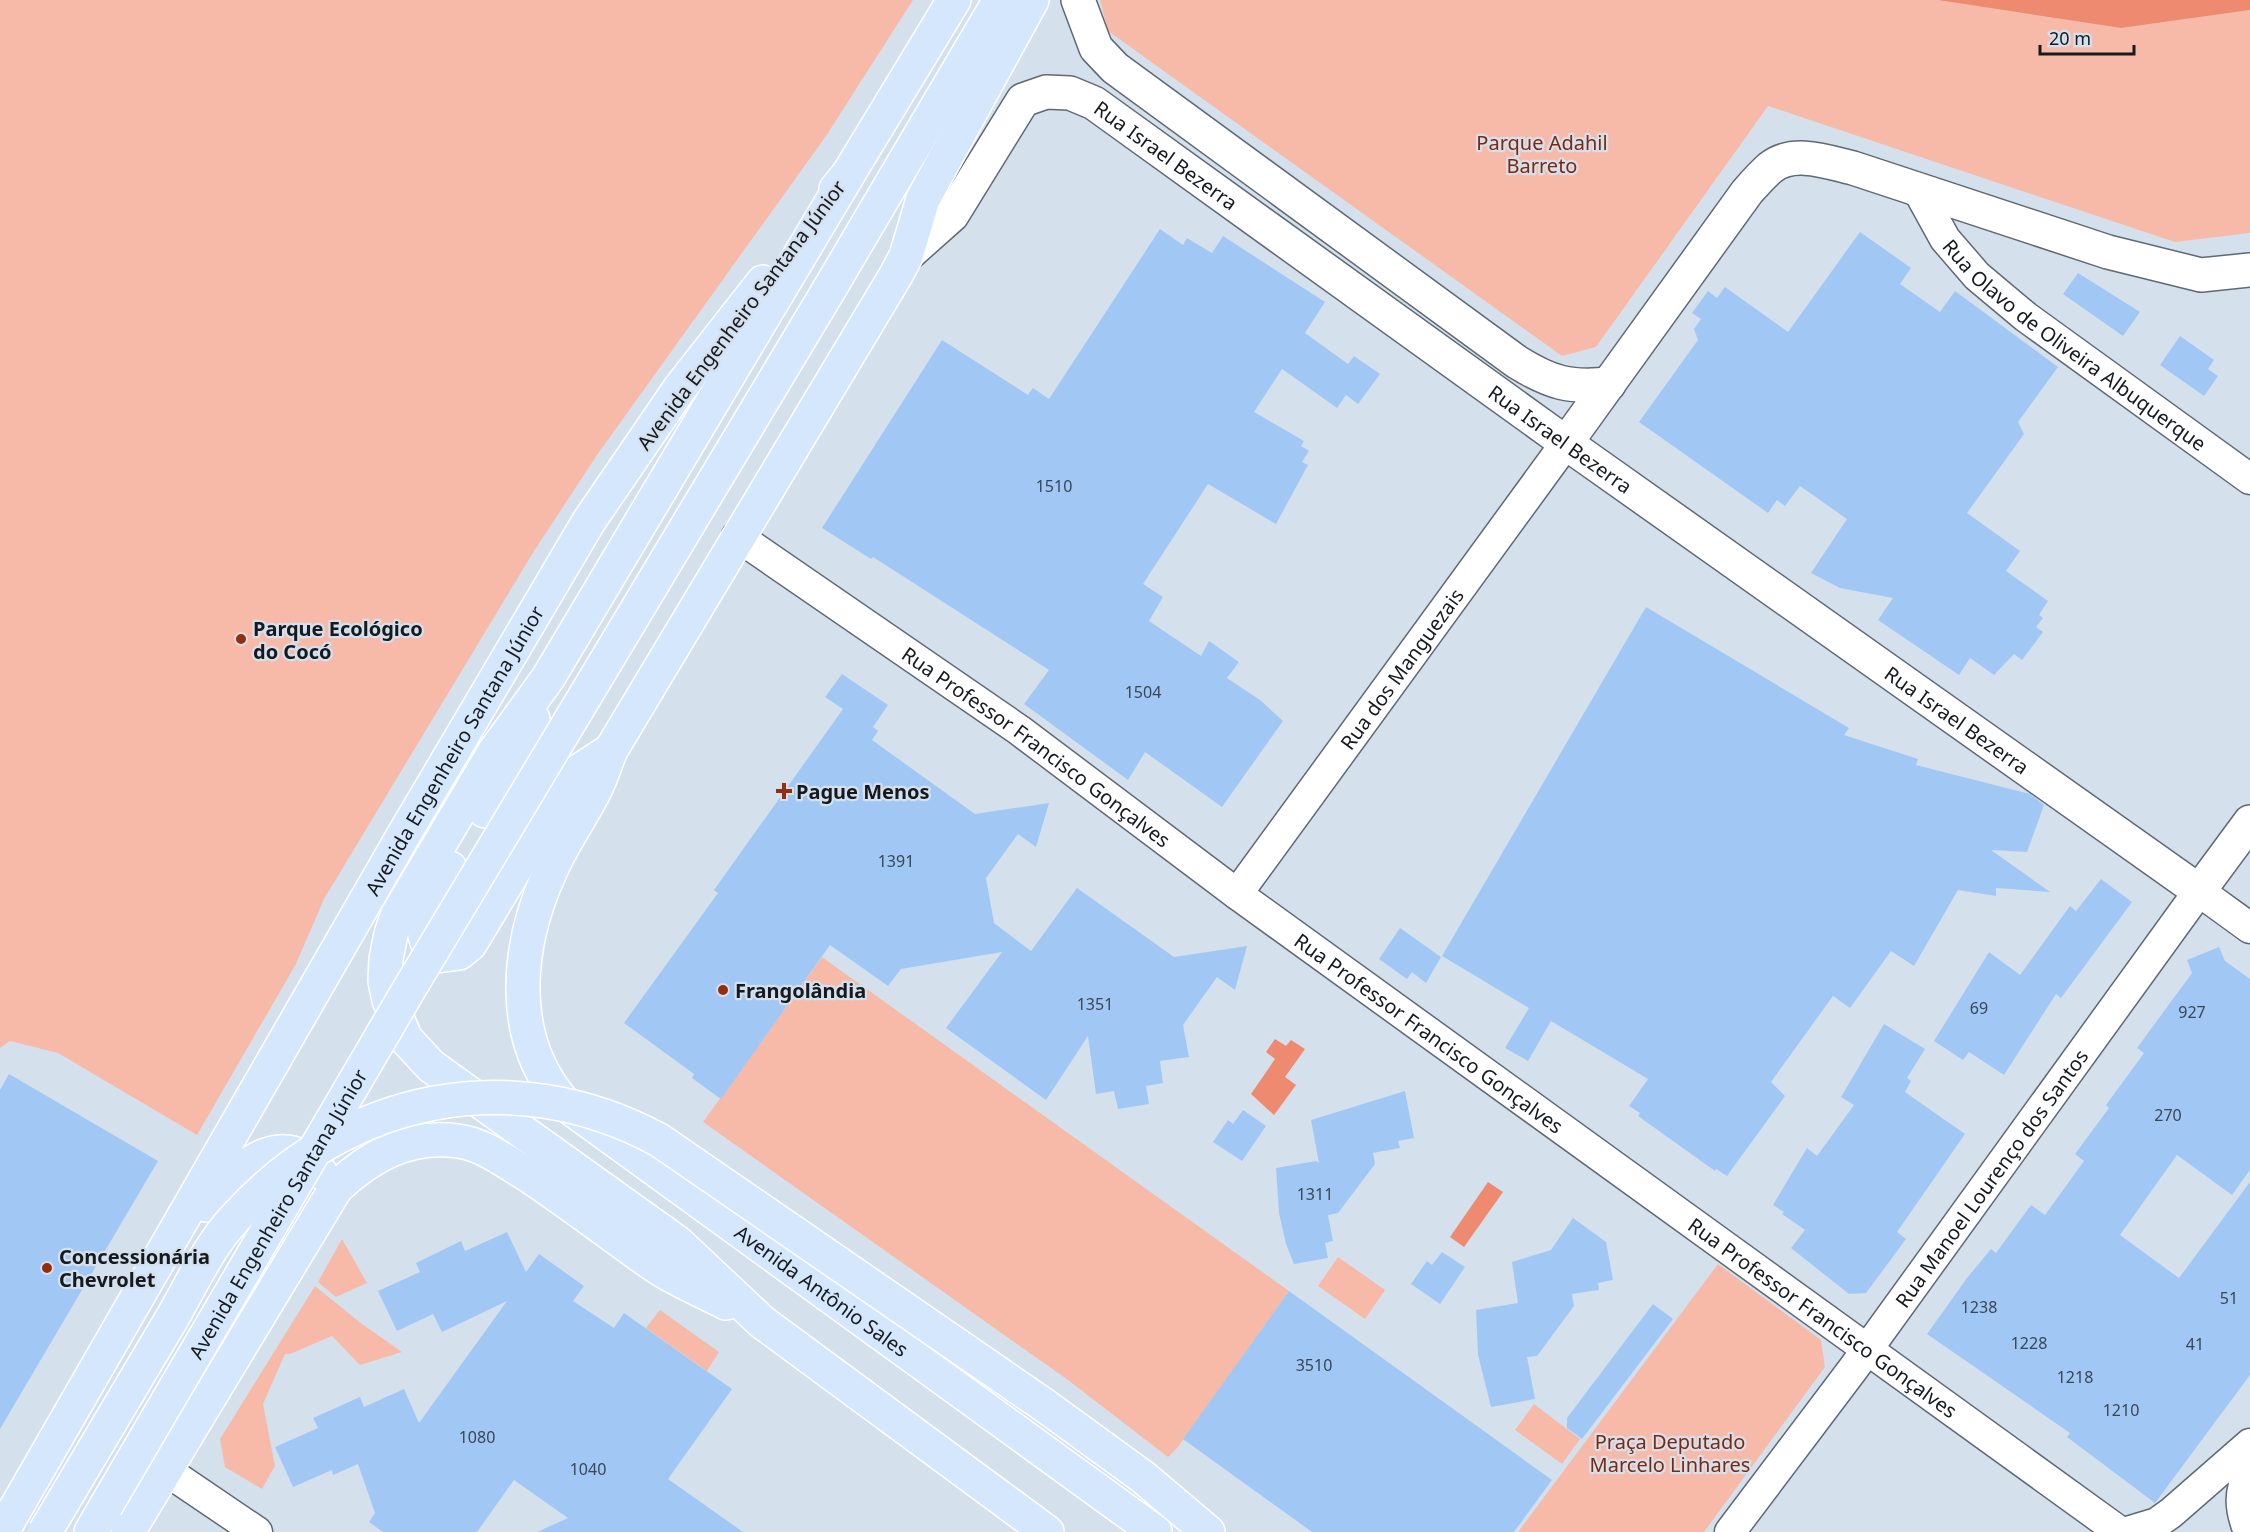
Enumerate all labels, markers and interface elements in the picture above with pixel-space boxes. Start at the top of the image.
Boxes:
scale bar [2040,18,2134,56]
text: 20 m [2049,26,2091,50]
street label: Rua Israel Bezerra [1089,94,1243,216]
park label: Parque Adahil Barreto [1476,129,1608,179]
street label: Avenida Engenheiro Santana Júnior [631,175,851,455]
street label: Rua Olavo de Oliveira Albuquerque [1937,233,2212,457]
street label: Rua Israel Bezerra [1483,378,1638,499]
house number: 1510 [1036,475,1072,497]
street label: Rua dos Manguezais [1334,583,1469,755]
street label: Avenida Engenheiro Santana Júnior [358,600,550,900]
place label: Parque Ecológico do Cocó [253,615,423,665]
marker: Parque Ecológico do Cocó [234,632,248,646]
street label: Rua Professor Francisco Gonçalves [897,640,1176,853]
street label: Rua Israel Bezerra [1880,660,2035,780]
house number: 1504 [1125,681,1161,703]
place label: Pague Menos [796,778,930,805]
marker: Pague Menos [777,784,791,798]
house number: 1391 [878,850,914,872]
street label: Rua Professor Francisco Gonçalves [1289,926,1569,1139]
place label: Frangolândia [735,977,866,1004]
marker: Frangolândia [716,983,730,997]
house number: 1351 [1077,993,1113,1015]
house number: 69 [1970,997,1988,1019]
house number: 927 [2178,1001,2206,1023]
street label: Rua Manoel Lourenço dos Santos [1889,1043,2094,1313]
street label: Avenida Engenheiro Santana Júnior [182,1064,373,1363]
house number: 270 [2154,1104,2182,1126]
house number: 1311 [1297,1183,1333,1205]
street label: Rua Professor Francisco Gonçalves [1683,1211,1963,1424]
street label: Avenida Antônio Sales [730,1218,914,1362]
place label: Concessionária Chevrolet [59,1243,210,1293]
marker: Concessionária Chevrolet [40,1261,54,1275]
house number: 51 [2220,1287,2238,1309]
house number: 1238 [1961,1296,1997,1318]
house number: 1228 [2011,1332,2047,1354]
house number: 41 [2186,1333,2204,1355]
house number: 3510 [1296,1354,1332,1376]
house number: 1218 [2057,1366,2093,1388]
house number: 1210 [2103,1399,2139,1421]
house number: 1080 [459,1426,495,1448]
park label: Praça Deputado Marcelo Linhares [1590,1428,1750,1478]
house number: 1040 [570,1458,606,1480]

